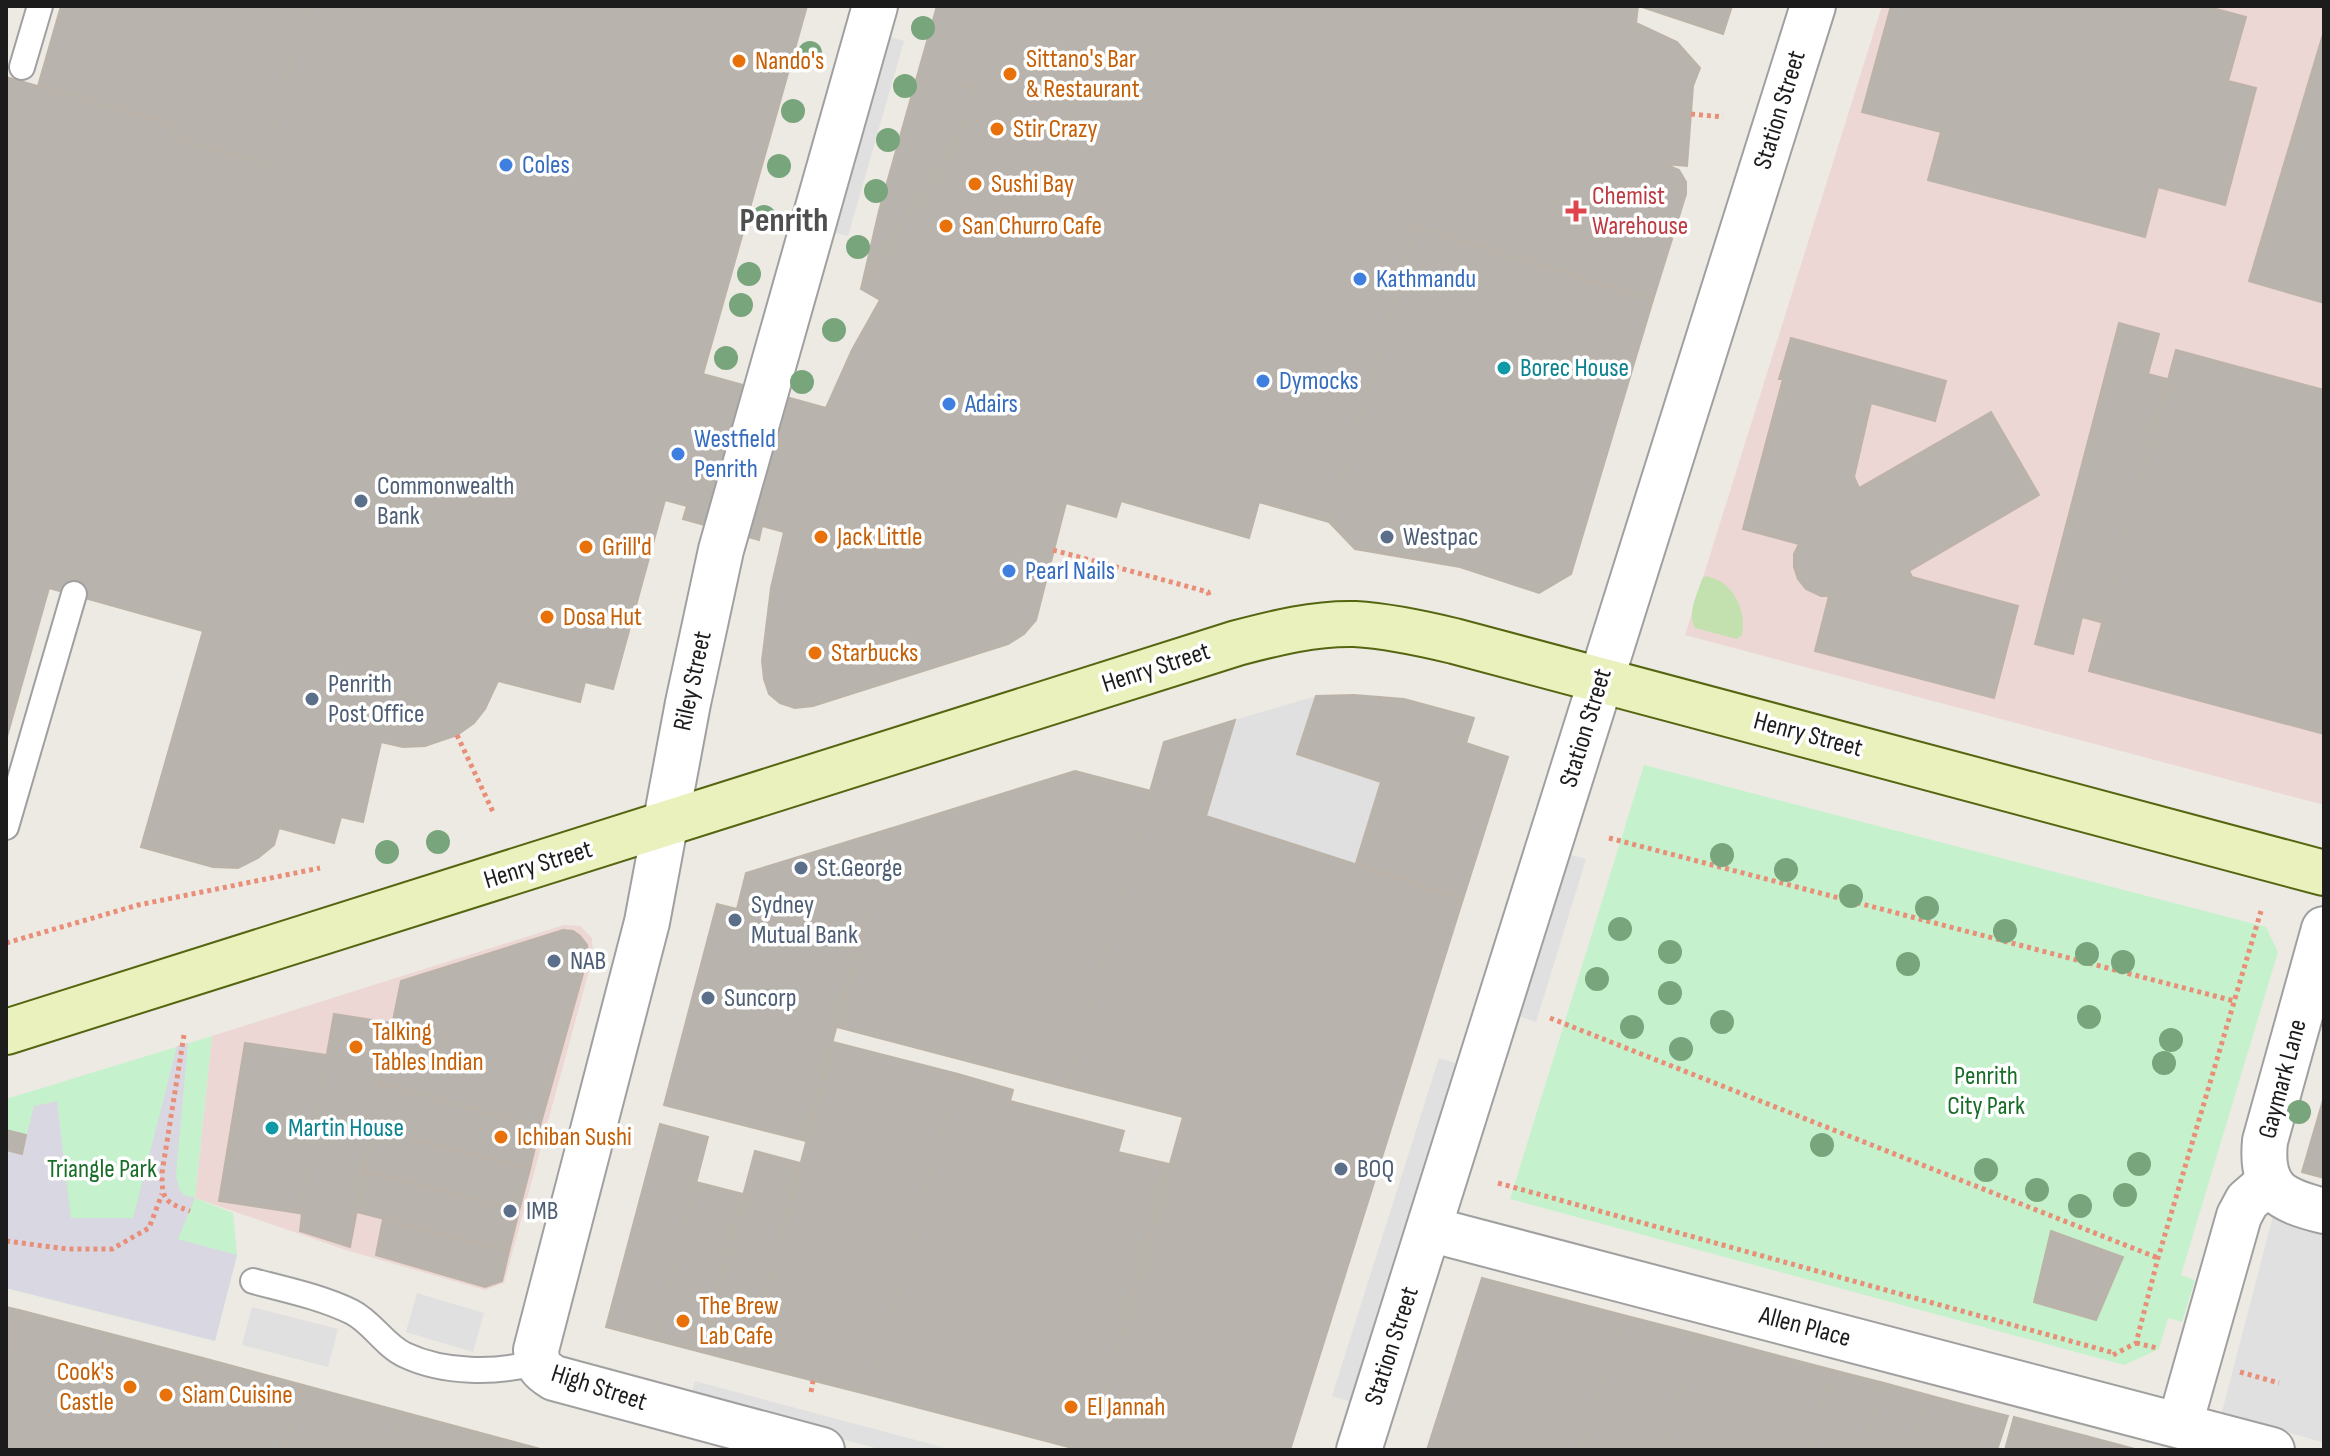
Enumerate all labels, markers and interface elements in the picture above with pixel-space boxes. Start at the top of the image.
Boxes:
place label: Sittano's Bar & Restaurant [1026,44,1140,105]
place label: Nando's [755,46,824,77]
street label: Station Street [1747,47,1813,173]
marker: Nando's [730,52,748,70]
marker: Sittano's Bar & Restaurant [1001,65,1019,83]
place label: Stir Crazy [1013,114,1098,145]
marker: Stir Crazy [988,120,1006,138]
place label: Coles [522,150,570,181]
marker: Coles [497,156,515,174]
place label: Sushi Bay [991,169,1074,200]
marker: Sushi Bay [966,175,984,193]
place label: Chemist Warehouse [1592,181,1688,242]
district label: Penrith [740,200,828,241]
marker: Chemist Warehouse [1567,202,1585,220]
place label: San Churro Cafe [962,211,1102,242]
marker: San Churro Cafe [937,217,955,235]
place label: Kathmandu [1376,264,1476,295]
marker: Kathmandu [1351,270,1369,288]
place label: Borec House [1520,353,1629,384]
marker: Borec House [1495,359,1513,377]
place label: Dymocks [1279,366,1359,397]
marker: Dymocks [1254,372,1272,390]
place label: Adairs [964,389,1018,420]
marker: Adairs [940,395,958,413]
place label: Westfield Penrith [694,424,776,485]
marker: Westfield Penrith [669,445,687,463]
place label: Commonwealth Bank [377,471,514,532]
marker: Commonwealth Bank [352,492,370,510]
place label: Jack Little [836,522,922,553]
place label: Westpac [1403,522,1478,553]
marker: Jack Little [812,528,830,546]
marker: Westpac [1378,528,1396,546]
place label: Grill'd [602,532,652,563]
marker: Grill'd [577,538,595,556]
place label: Pearl Nails [1025,556,1115,587]
marker: Pearl Nails [1000,562,1018,580]
place label: Dosa Hut [563,602,642,633]
marker: Dosa Hut [538,608,556,626]
street label: Riley Street [667,628,719,734]
street label: Henry Street [1098,636,1214,700]
place label: Starbucks [831,638,918,669]
marker: Starbucks [806,644,824,662]
street label: Station Street [1553,665,1619,791]
place label: Penrith Post Office [328,669,424,730]
marker: Penrith Post Office [303,690,321,708]
street label: Henry Street [1750,706,1866,764]
street label: Henry Street [480,834,596,896]
place label: St.George [817,853,902,884]
marker: St.George [792,859,810,877]
place label: Sydney Mutual Bank [751,890,858,951]
marker: Sydney Mutual Bank [726,911,744,929]
place label: NAB [570,946,606,977]
marker: NAB [545,952,563,970]
place label: Suncorp [724,983,796,1014]
marker: Suncorp [699,989,717,1007]
street label: Gaymark Lane [2252,1016,2314,1142]
place label: Talking Tables Indian [372,1017,484,1078]
marker: Talking Tables Indian [347,1038,365,1056]
park label: Penrith City Park [1947,1061,2025,1122]
place label: Martin House [288,1113,404,1144]
marker: Martin House [263,1119,281,1137]
place label: Ichiban Sushi [517,1122,632,1153]
marker: Ichiban Sushi [492,1128,510,1146]
park label: Triangle Park [47,1154,157,1185]
place label: BOQ [1357,1154,1394,1185]
marker: BOQ [1332,1160,1350,1178]
place label: IMB [526,1196,558,1227]
marker: IMB [501,1202,519,1220]
street label: Station Street [1358,1283,1426,1409]
place label: The Brew Lab Cafe [699,1291,779,1352]
street label: Allen Place [1755,1300,1854,1354]
marker: The Brew Lab Cafe [674,1312,692,1330]
place label: Cook's Castle [57,1357,114,1418]
street label: High Street [547,1358,651,1418]
marker: Cook's Castle [121,1378,139,1396]
place label: Siam Cuisine [182,1380,293,1411]
marker: Siam Cuisine [157,1386,175,1404]
place label: El Jannah [1087,1392,1165,1423]
marker: El Jannah [1062,1398,1080,1416]

